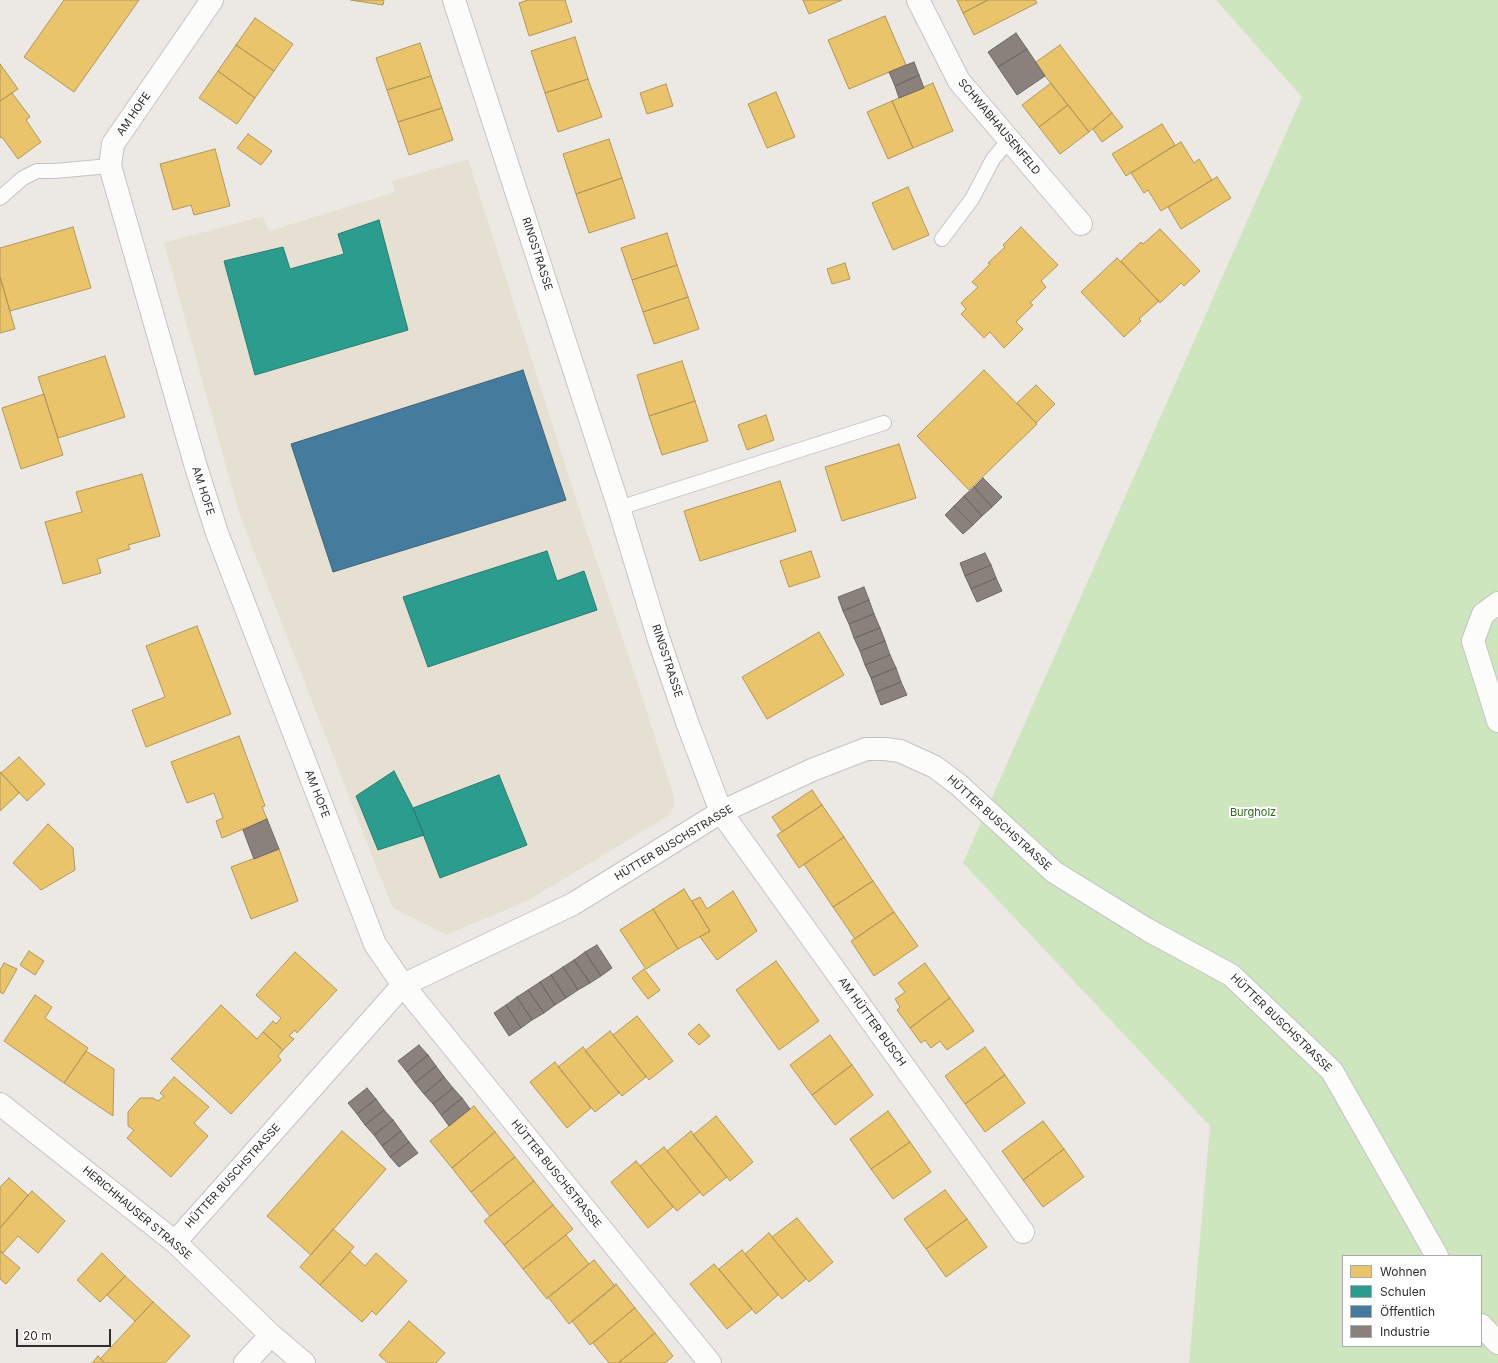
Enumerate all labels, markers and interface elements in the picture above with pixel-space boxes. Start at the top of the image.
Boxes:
street label: SCHWABHAUSENFELD [955,76,1043,178]
street label: AM HOFE [114,90,154,138]
street label: RINGSTRASSE [519,216,555,292]
street label: AM HOFE [189,465,217,517]
street label: RINGSTRASSE [649,623,685,699]
street label: AM HOFE [302,768,332,820]
street label: HÜTTER BUSCHSTRASSE [944,773,1054,873]
street label: HÜTTER BUSCHSTRASSE [613,802,735,884]
park label: Burgholz [1230,806,1276,820]
street label: HÜTTER BUSCHSTRASSE [1228,971,1334,1075]
street label: AM HÜTTER BUSCH [835,975,909,1069]
street label: HÜTTER BUSCHSTRASSE [508,1117,604,1231]
street label: HÜTTER BUSCHSTRASSE [183,1121,283,1231]
street label: HERICHHAUSER STRASSE [80,1164,194,1262]
legend [1342,1255,1482,1347]
text: Wohnen [1380,1264,1427,1279]
text: Schulen [1380,1284,1426,1299]
text: Öffentlich [1380,1304,1435,1319]
scale bar [18,1321,113,1347]
text: Industrie [1380,1324,1430,1339]
text: 20 m [23,1328,52,1343]

